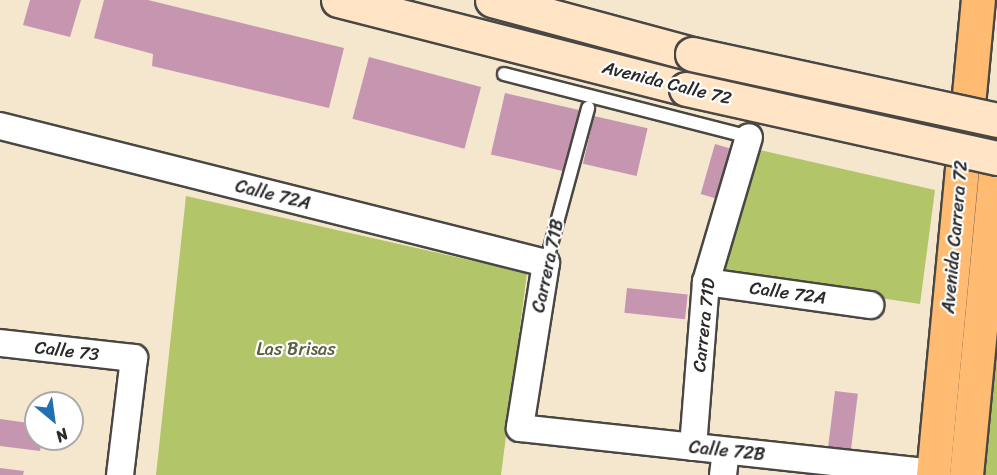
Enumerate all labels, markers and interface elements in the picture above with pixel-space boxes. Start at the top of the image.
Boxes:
street label: Avenida Calle 72 [600,57,734,109]
street label: Avenida Carrera 72 [938,160,972,314]
street label: Calle 72A [233,175,313,215]
street label: Carrera 71B [528,217,568,315]
street label: Carrera 71D [688,277,720,373]
street label: Calle 72A [748,277,828,309]
street label: Calle 73 [34,336,100,366]
park label: Las Brisas [257,338,335,360]
north arrow [24,391,84,451]
text: N [50,420,74,451]
street label: Calle 72B [688,436,766,466]

